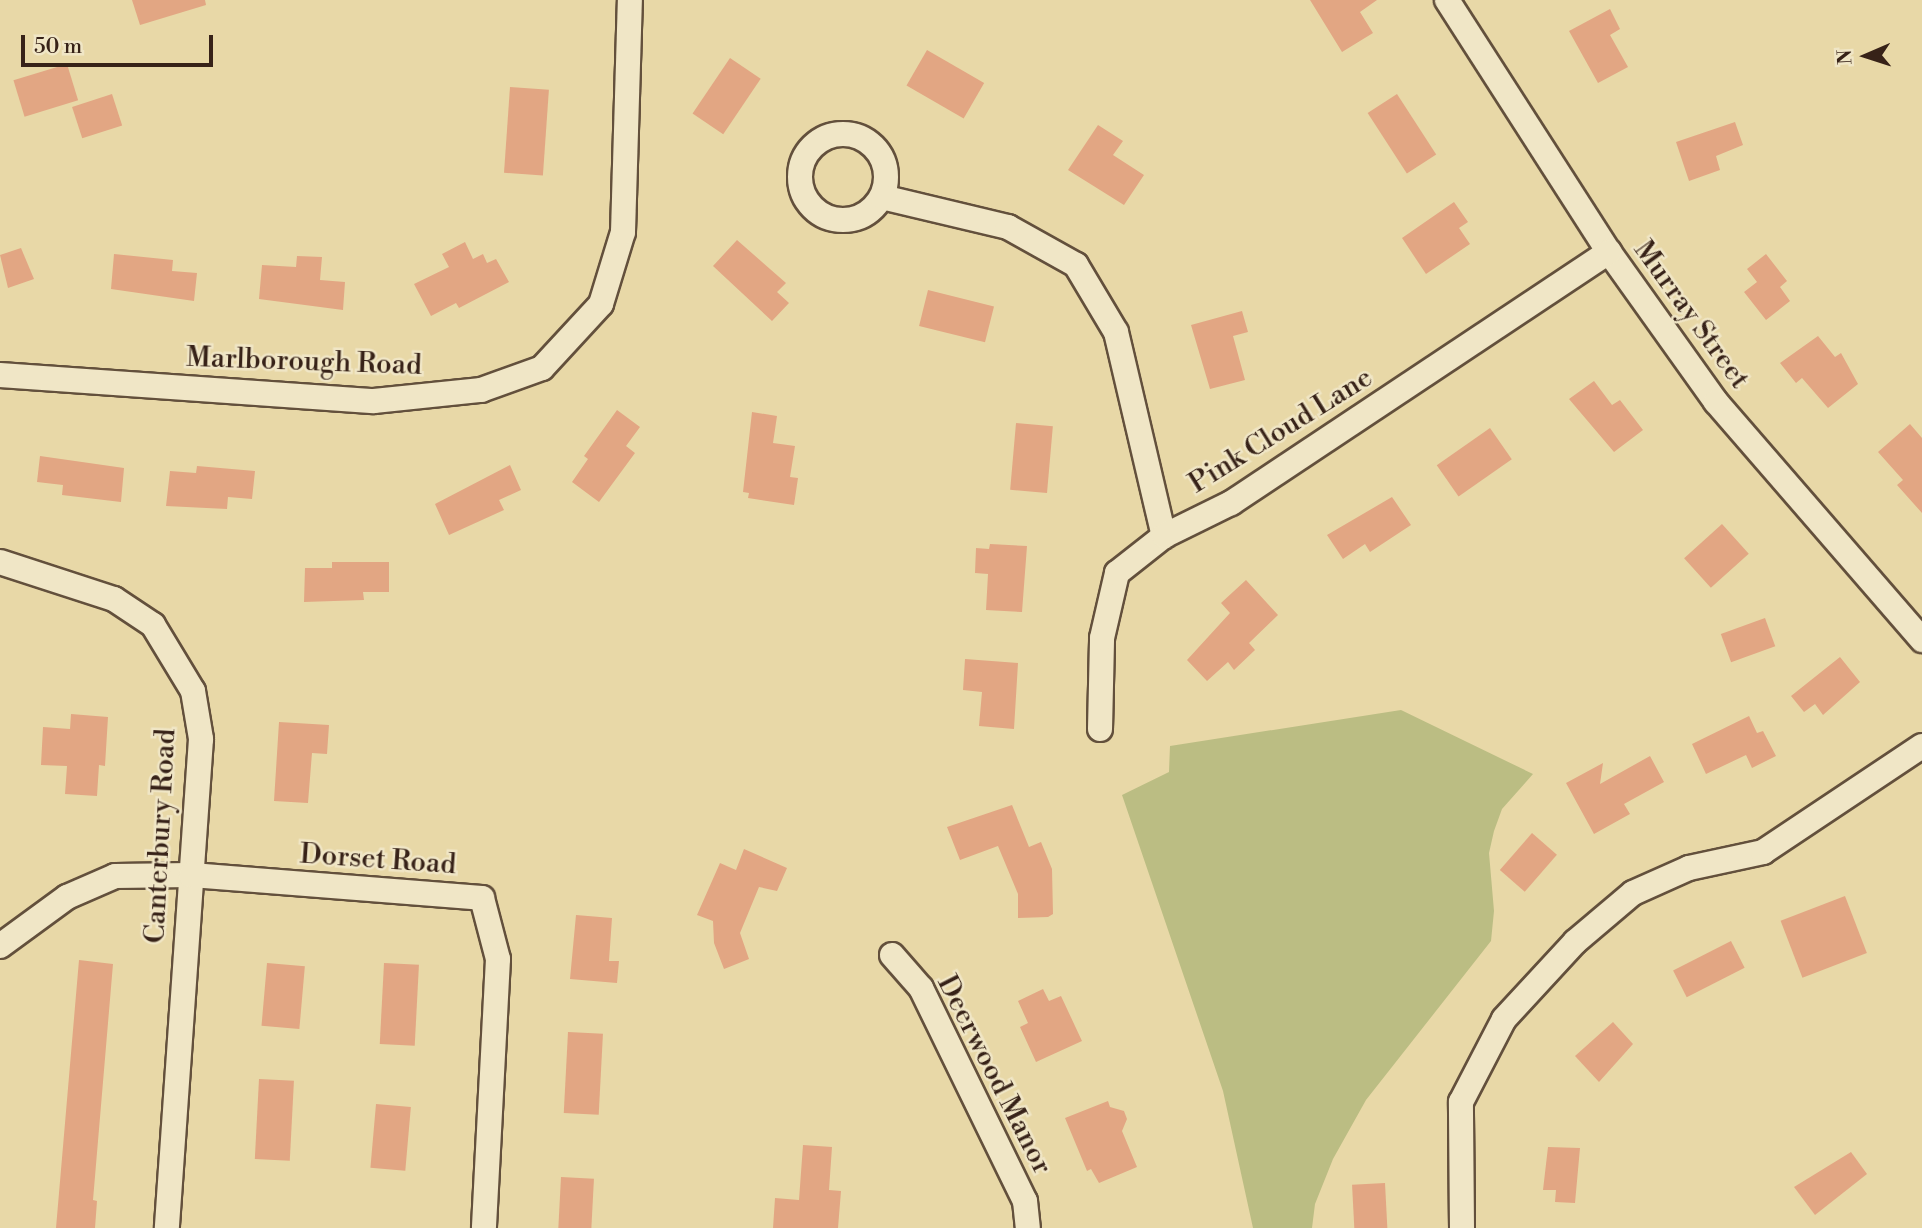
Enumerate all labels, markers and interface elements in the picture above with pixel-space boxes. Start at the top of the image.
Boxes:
scale bar [24,21,217,65]
north arrow [1831,21,1901,91]
text: 50 m [34,34,82,60]
text: N [1833,49,1857,65]
street label: Murray Street [1626,234,1756,396]
street label: Marlborough Road [186,341,422,383]
street label: Pink Cloud Lane [1183,361,1379,501]
street label: Canterbury Road [139,728,183,944]
street label: Dorset Road [299,838,457,882]
street label: Deerwood Manor [929,970,1059,1180]

